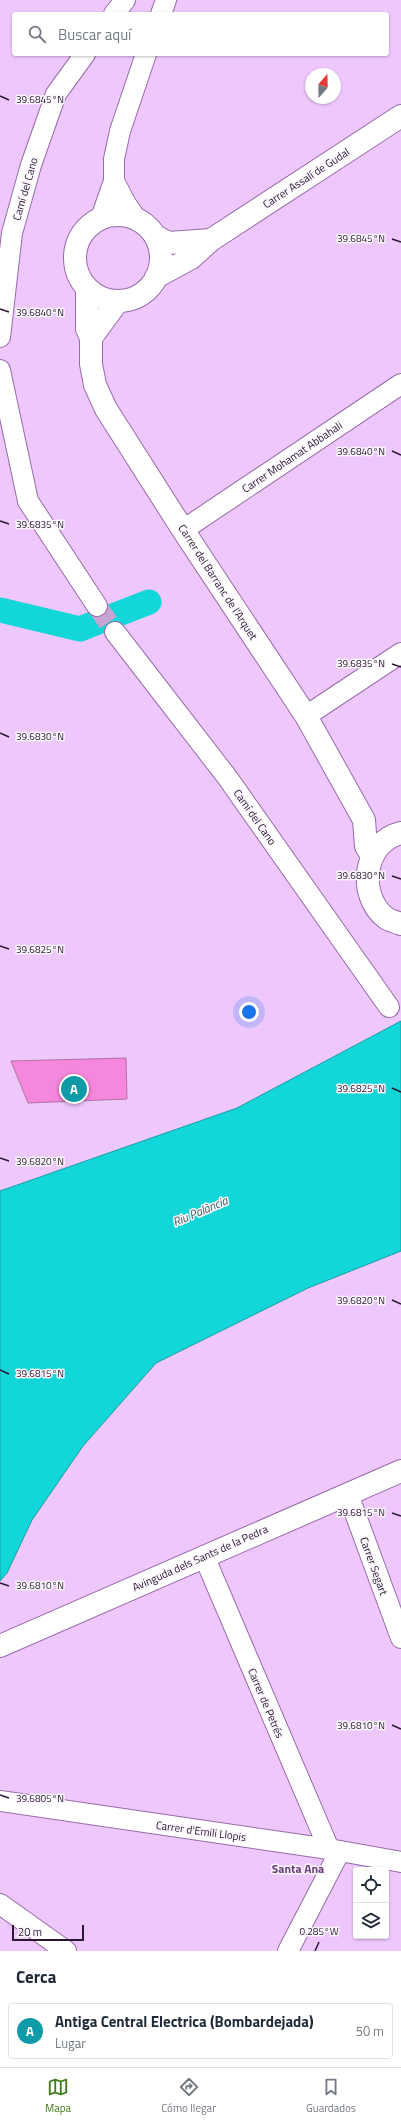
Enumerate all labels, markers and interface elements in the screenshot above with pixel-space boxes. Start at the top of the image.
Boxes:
search box [12,12,389,56]
icon: search [26,23,48,45]
text: Buscar aquí [58,23,131,46]
north arrow [305,68,341,104]
text: 39.6845°N [16,92,64,107]
street label: Carrer Assalí de Gudal [259,144,353,212]
street label: Camí del Cano [8,155,42,222]
text: 39.6845°N [337,231,385,246]
text: 39.6840°N [16,305,64,320]
street label: Carrer Mohamat Abbahali [239,417,345,497]
text: 39.6840°N [337,444,385,459]
text: 39.6835°N [16,517,64,532]
street label: Carrer del Barranc de l'Arquet [175,521,262,643]
text: 39.6835°N [337,656,385,671]
text: 39.6830°N [16,729,64,744]
street label: Camí del Cano [230,786,280,848]
text: 39.6830°N [337,868,385,883]
text: 39.6825°N [16,942,64,957]
your location [239,1002,259,1022]
pin: A [61,1074,87,1104]
text: 39.6825°N [337,1081,385,1096]
text: 39.6820°N [16,1154,64,1169]
water label: Riu Palància [169,1190,231,1231]
text: 39.6820°N [337,1293,385,1308]
text: 39.6815°N [16,1366,64,1381]
text: 39.6815°N [337,1505,385,1520]
street label: Avinguda dels Sants de la Pedra [130,1521,271,1595]
street label: Carrer Segart [356,1535,392,1598]
text: 39.6810°N [16,1578,64,1593]
street label: Carrer de Petrés [244,1665,288,1741]
text: 39.6810°N [337,1718,385,1733]
text: 39.6805°N [16,1791,64,1806]
street label: Carrer d'Emili Llopis [155,1817,247,1845]
district label: Santa Ana [272,1859,324,1878]
map controls [353,1867,389,1939]
button: locate [353,1867,389,1903]
button: layers [353,1903,389,1939]
scale bar [12,1923,84,1942]
text: 20 m [18,1924,42,1940]
text: 0.285°W [299,1924,339,1939]
text: Cerca [16,1964,56,1990]
text: Antiga Central Electrica (Bombardejada) [55,2010,314,2033]
text: A [26,2021,34,2041]
text: 50 m [356,2021,384,2041]
text: Lugar [55,2033,86,2053]
tab: Mapa [45,2076,71,2116]
tab: Cómo llegar [161,2076,216,2116]
tab: Guardados [306,2076,356,2116]

